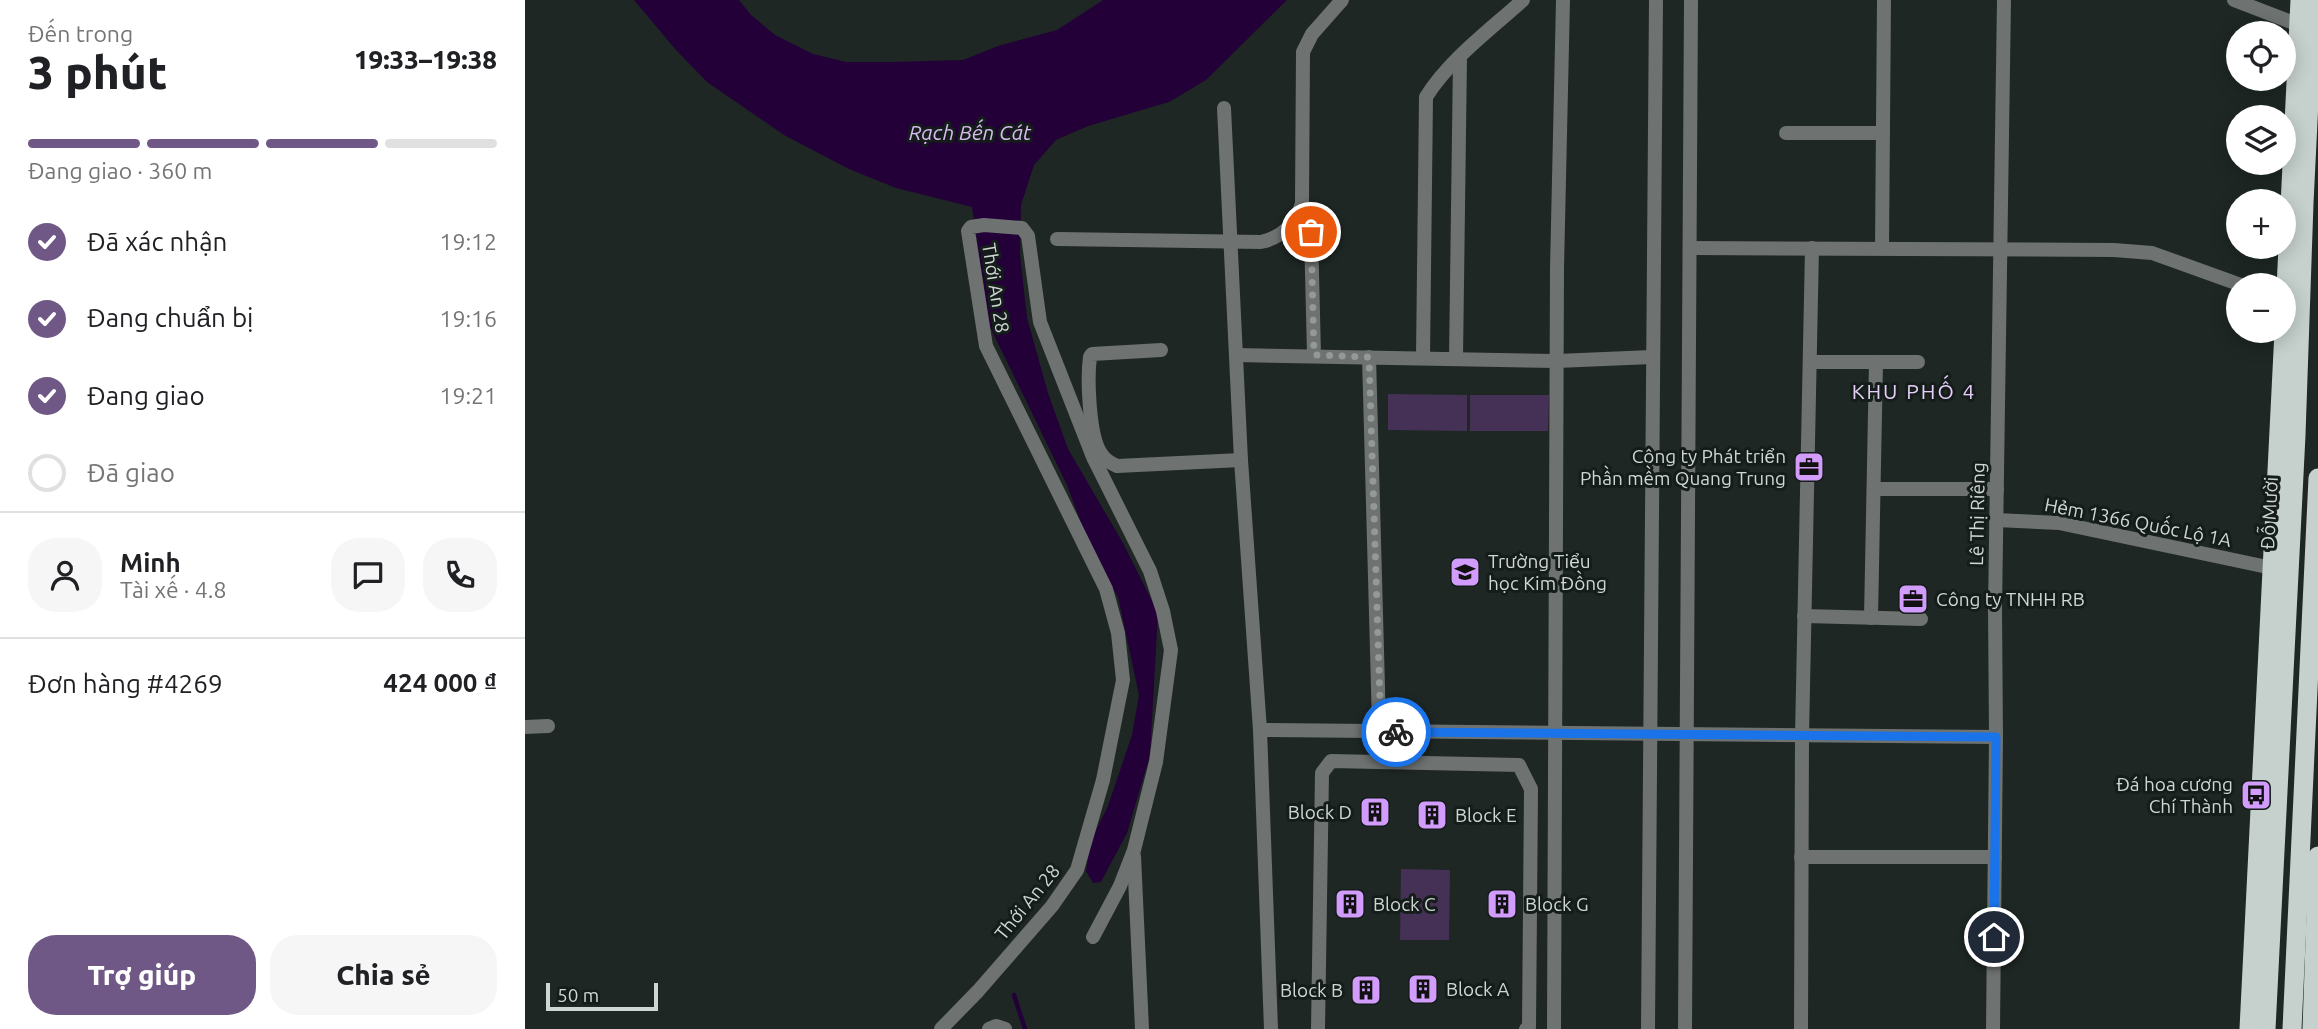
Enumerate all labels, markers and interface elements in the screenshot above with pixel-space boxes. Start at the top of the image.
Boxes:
text: Đến trong [28,21,133,46]
map controls [2226,21,2296,343]
button: locate [2226,21,2296,91]
text: 19:33–19:38 [354,45,497,74]
text: 3 phút [28,46,167,98]
button: layers [2226,105,2296,175]
water label: Rạch Bến Cát [909,118,1032,144]
text: Đang giao · 360 m [28,158,212,183]
button: + [2226,189,2296,259]
pin [1281,202,1341,262]
icon: bag [1292,213,1330,251]
icon: check [28,223,66,261]
text: Đã xác nhận [87,227,227,256]
text: 19:12 [439,229,497,254]
street label: Thới An 28 [978,242,1014,334]
button: − [2226,273,2296,343]
icon: check [28,300,66,338]
text: Đang chuẩn bị [87,303,253,332]
text: 19:16 [439,306,497,331]
district label: KHU PHỐ 4 [1852,374,1976,403]
icon: check [28,377,66,415]
text: Đang giao [87,381,205,410]
text: 19:21 [439,383,497,408]
place label: Công ty Phát triển Phần mềm Quang Trung [1580,445,1786,489]
office icon: Công ty Phát triển Phần mềm Quang Trung [1792,450,1826,484]
text: Đã giao [87,458,175,487]
street label: Lê Thị Riêng [1965,462,1989,566]
street label: Đỗ Mười [2254,476,2282,550]
street label: Hẻm 1366 Quốc Lộ 1A [2043,491,2234,551]
button: person [28,538,102,612]
button: chat [331,538,405,612]
button: phone [423,538,497,612]
text: Minh [120,548,181,577]
place label: Trường Tiểu học Kim Đồng [1488,550,1607,594]
school or university icon: Trường Tiểu học Kim Đồng [1448,555,1482,589]
text: Tài xế · 4.8 [120,577,226,602]
office icon: Công ty TNHH RB [1896,582,1930,616]
place label: Công ty TNHH RB [1936,588,2085,610]
text: 424 000 ₫ [383,668,497,697]
text: Đơn hàng #4269 [28,669,223,698]
courier [1361,697,1431,767]
icon: bike [1377,713,1415,751]
place label: Đá hoa cương Chí Thành [2116,773,2233,817]
bus stop icon: Đá hoa cương Chí Thành [2239,778,2273,812]
building icon: Block D [1358,795,1392,829]
building icon: Block E [1415,798,1449,832]
place label: Block D [1288,801,1352,823]
place label: Block E [1455,804,1517,826]
street label: Thới An 28 [990,860,1064,944]
building icon: Block C [1333,887,1367,921]
building icon: Block G [1485,887,1519,921]
place label: Block C [1373,893,1436,915]
place label: Block G [1525,893,1589,915]
pin [1964,907,2024,967]
icon: home [1975,918,2013,956]
button: Trợ giúp [28,935,256,1015]
button: Chia sẻ [270,935,497,1015]
building icon: Block A [1406,972,1440,1006]
building icon: Block B [1349,973,1383,1007]
place label: Block A [1446,978,1510,1000]
place label: Block B [1280,979,1343,1001]
scale bar [546,980,658,1012]
text: 50 m [557,984,599,1006]

